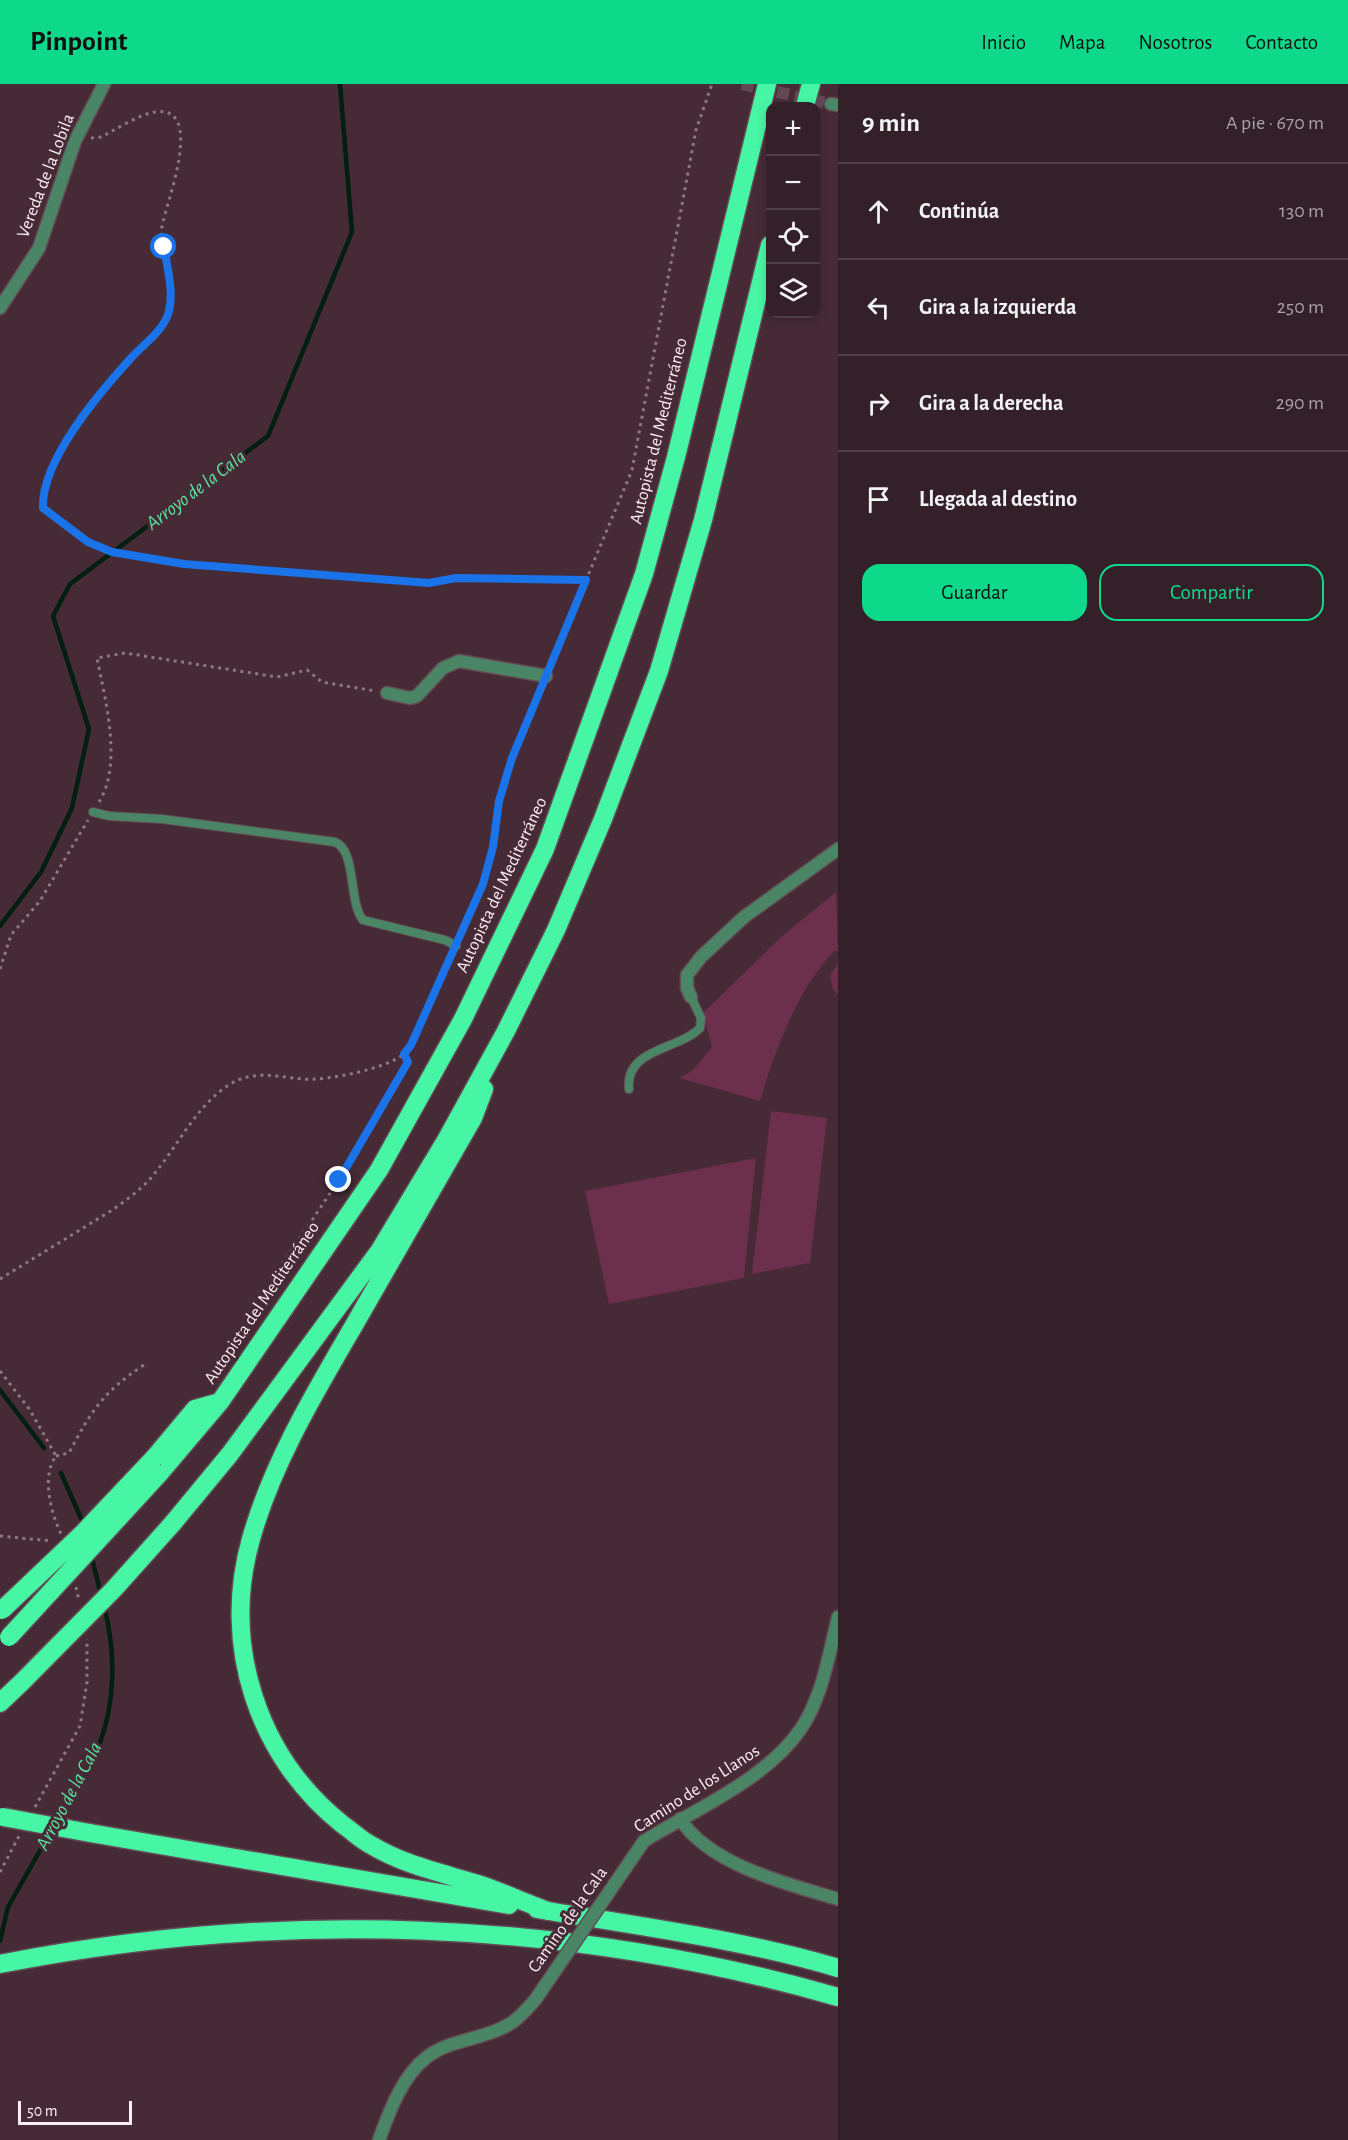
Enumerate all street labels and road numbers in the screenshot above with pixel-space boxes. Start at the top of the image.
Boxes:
street label: Vereda de la Lobila [14,112,78,240]
street label: Autopista del Mediterráneo [627,336,691,526]
street label: Autopista del Mediterráneo [453,794,551,976]
street label: Autopista del Mediterráneo [201,1218,323,1387]
street label: Camino de los Llanos [631,1742,763,1836]
street label: Camino de la Cala [525,1864,611,1976]

